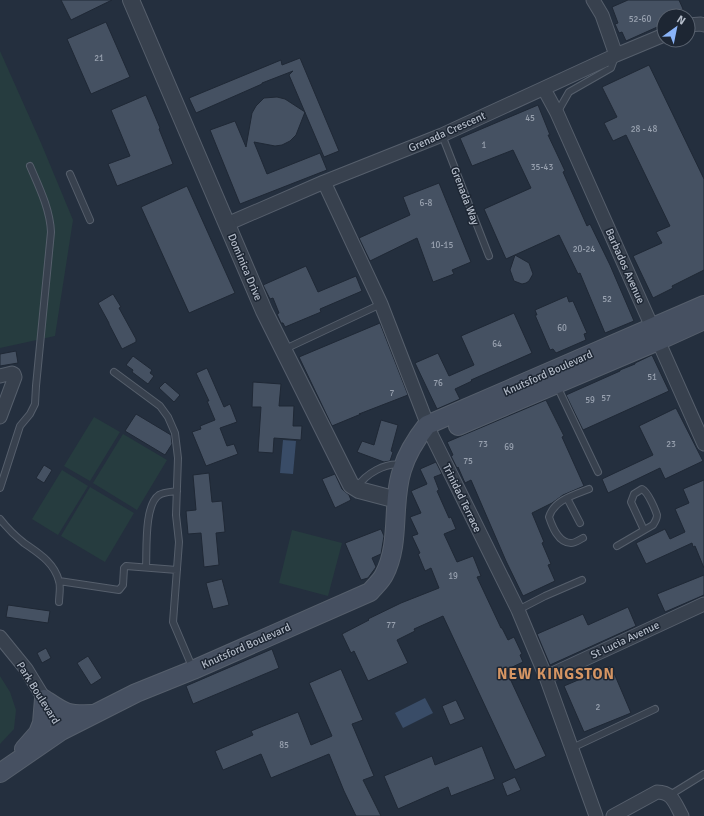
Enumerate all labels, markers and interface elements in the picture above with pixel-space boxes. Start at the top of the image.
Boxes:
north arrow [656,8,696,48]
text: N [674,12,688,28]
house number: 52-60 [629,14,651,25]
house number: 21 [94,53,104,64]
street label: Grenada Crescent [406,109,488,155]
house number: 45 [525,113,535,124]
house number: 28 - 48 [631,124,657,135]
house number: 1 [482,140,487,151]
house number: 35-43 [531,162,553,173]
street label: Grenada Way [448,165,482,228]
house number: 6-8 [420,198,433,209]
street label: Barbados Avenue [603,226,647,306]
street label: Dominica Drive [225,232,265,302]
house number: 10-15 [431,240,453,251]
house number: 20-24 [573,244,595,255]
house number: 52 [602,294,612,305]
house number: 60 [557,323,567,334]
house number: 64 [492,339,502,350]
street label: Knutsford Boulevard [502,347,595,398]
house number: 51 [647,372,657,383]
house number: 76 [433,378,443,389]
house number: 7 [390,388,395,399]
house number: 57 [601,393,611,404]
house number: 59 [585,395,595,406]
house number: 73 [478,439,488,450]
house number: 23 [666,439,676,450]
house number: 69 [504,442,514,453]
house number: 75 [463,456,473,467]
street label: Trinidad Terrace [440,462,484,534]
house number: 19 [448,571,458,582]
street label: St Lucia Avenue [588,618,662,662]
street label: Knutsford Boulevard [200,620,293,671]
house number: 77 [386,620,396,631]
street label: Park Boulevard [14,660,62,727]
district label: NEW KINGSTON [497,665,615,683]
house number: 2 [596,702,601,713]
house number: 85 [279,740,289,751]

